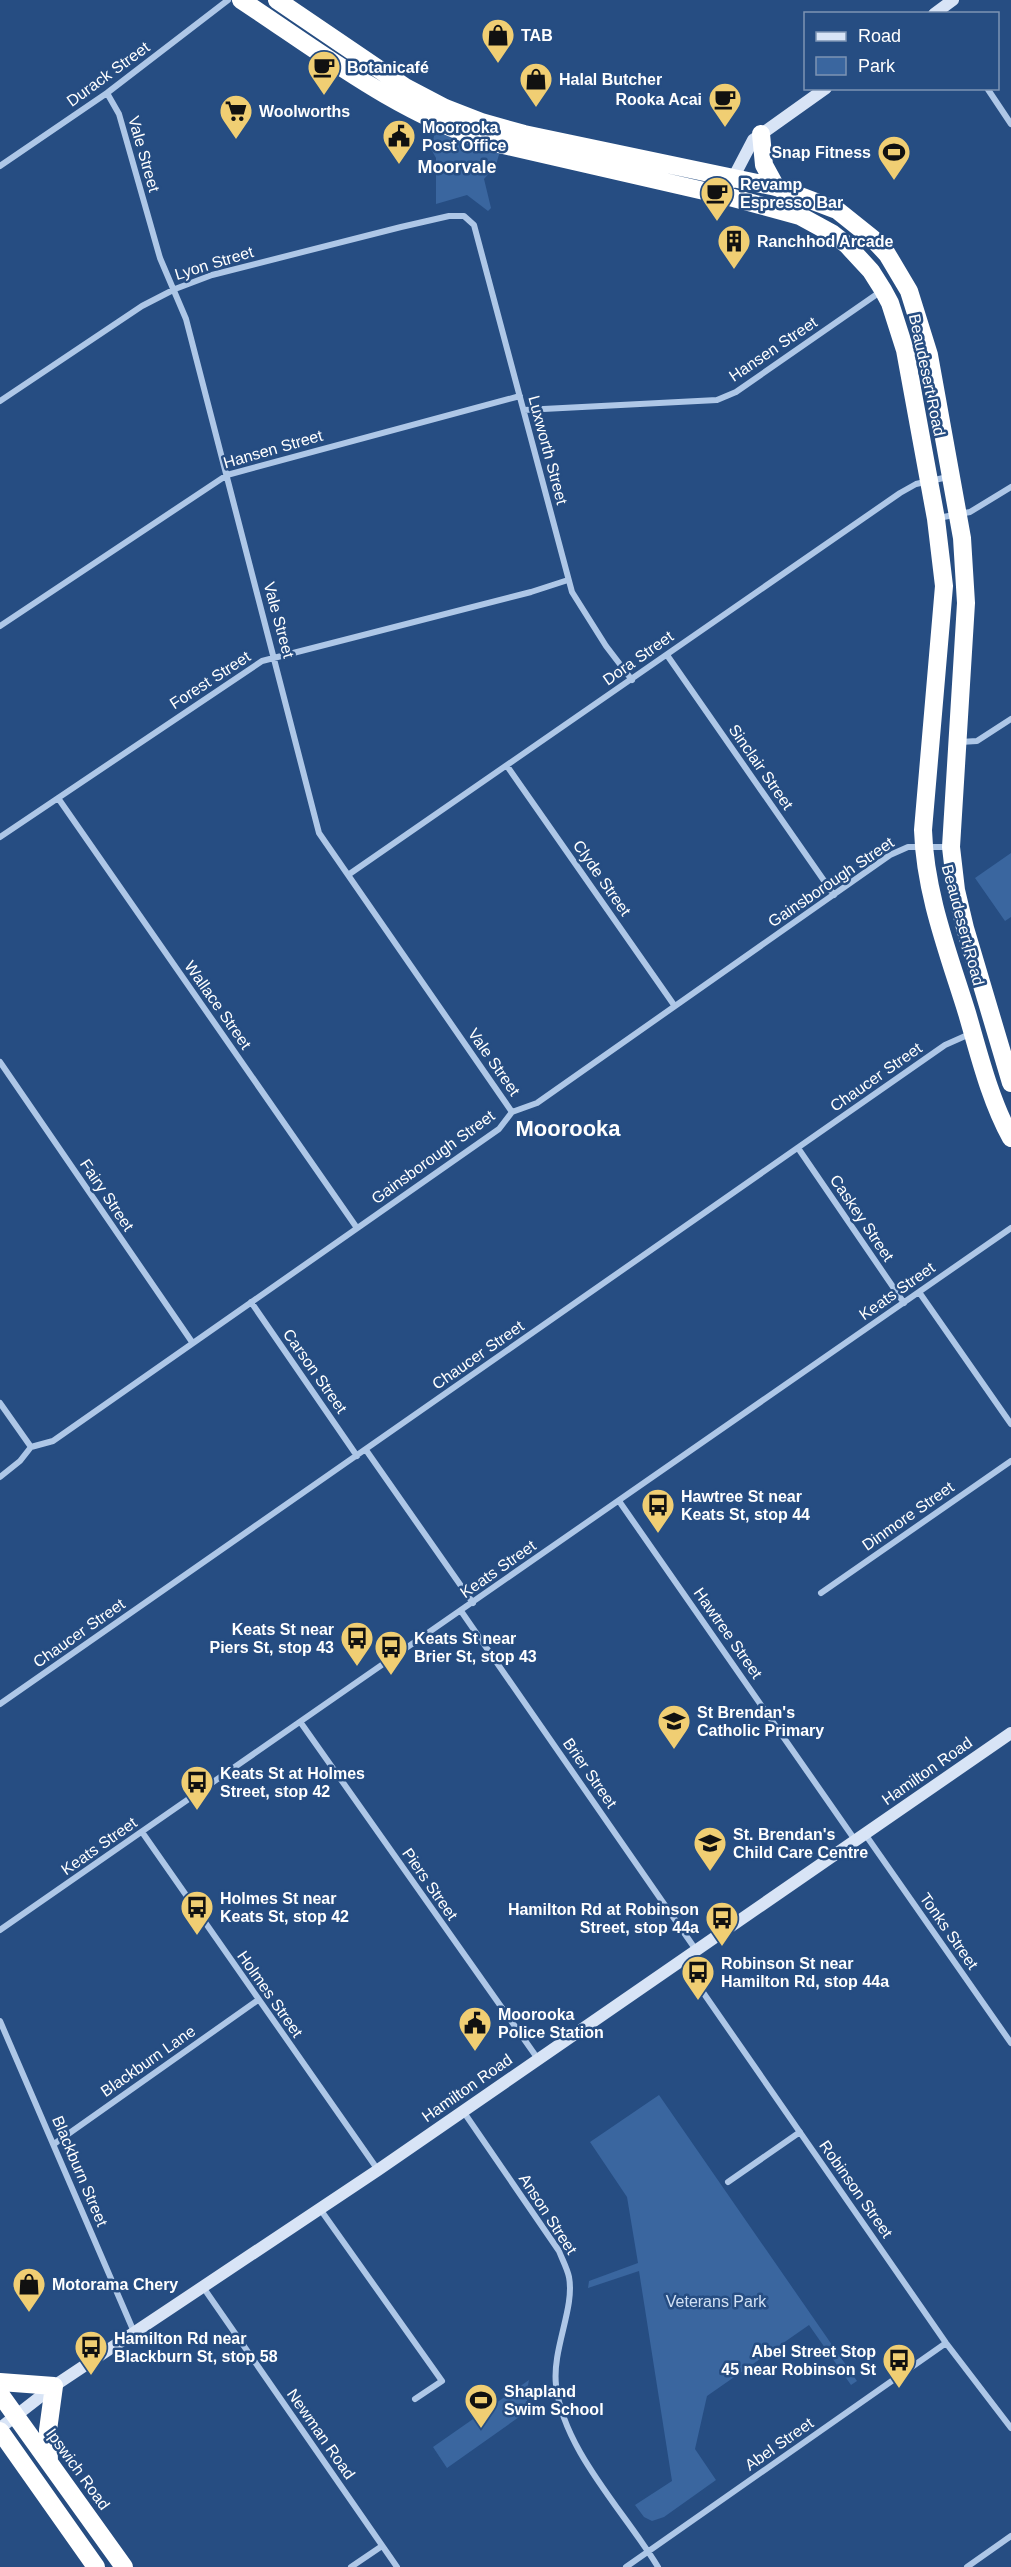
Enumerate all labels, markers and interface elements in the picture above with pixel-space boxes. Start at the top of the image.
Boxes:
legend [804,12,999,90]
shop icon: TAB [480,17,516,64]
text: Road [858,26,901,46]
place label: TAB [521,27,553,44]
street label: Durack Street [63,38,153,110]
cafe icon: Botanicafé [306,49,342,96]
text: Park [858,56,896,76]
place label: Botanicafé [347,59,429,76]
shop icon: Halal Butcher [518,61,554,108]
place label: Halal Butcher [559,71,662,88]
cafe icon: Rooka Acai [707,81,743,128]
place label: Rooka Acai [615,91,702,108]
supermarket icon: Woolworths [218,93,254,140]
place label: Woolworths [259,103,350,120]
street label: Vale Street [125,114,163,194]
public building icon: Moorooka Post Office [381,118,417,165]
place label: Moorooka Post Office [422,119,507,154]
sports icon: Snap Fitness [876,134,912,181]
place label: Snap Fitness [771,144,871,161]
district label: Moorvale [417,157,497,177]
cafe icon: Revamp Espresso Bar [699,175,735,222]
place label: Revamp Espresso Bar [740,176,843,211]
building icon: Ranchhod Arcade [716,223,752,270]
place label: Ranchhod Arcade [757,233,893,250]
street label: Lyon Street [173,243,256,283]
street label: Beaudesert Road [906,312,948,438]
street label: Hansen Street [726,313,821,385]
street label: Luxworth Street [525,394,571,507]
street label: Hansen Street [221,427,325,471]
street label: Vale Street [261,580,297,660]
street label: Dora Street [600,627,677,688]
street label: Forest Street [167,647,254,712]
street label: Sinclair Street [725,721,797,813]
street label: Gainsborough Street [765,833,897,930]
street label: Clyde Street [570,837,635,919]
street label: Beaudesert Road [939,863,987,987]
street label: Wallace Street [181,958,255,1053]
street label: Vale Street [465,1025,524,1099]
street label: Chaucer Street [827,1039,925,1115]
street label: Gainsborough Street [368,1106,498,1207]
district label: Moorooka [515,1116,621,1141]
street label: Fairy Street [77,1156,137,1234]
street label: Caskey Street [827,1172,897,1265]
street label: Keats Street [856,1258,938,1323]
street label: Chaucer Street [429,1317,527,1393]
street label: Carson Street [280,1326,351,1417]
street label: Dinmore Street [859,1478,957,1554]
bus stop icon: Hawtree St near Keats St, stop 44 [640,1487,676,1534]
place label: Hawtree St near Keats St, stop 44 [681,1488,810,1523]
street label: Keats Street [457,1536,539,1601]
street label: Hawtree Street [690,1584,766,1682]
street label: Chaucer Street [30,1595,128,1671]
bus stop icon: Keats St near Piers St, stop 43 [339,1620,375,1667]
place label: Keats St near Piers St, stop 43 [210,1621,334,1656]
bus stop icon: Keats St near Brier St, stop 43 [373,1629,409,1676]
place label: Keats St near Brier St, stop 43 [414,1630,537,1665]
school or university icon: St Brendan's Catholic Primary [656,1703,692,1750]
place label: St Brendan's Catholic Primary [697,1704,824,1739]
street label: Hamilton Road [879,1734,975,1808]
street label: Brier Street [560,1735,620,1811]
bus stop icon: Keats St at Holmes Street, stop 42 [179,1764,215,1811]
place label: Keats St at Holmes Street, stop 42 [220,1765,365,1800]
street label: Keats Street [58,1813,140,1878]
school or university icon: St. Brendan's Child Care Centre [692,1825,728,1872]
place label: St. Brendan's Child Care Centre [733,1826,868,1861]
street label: Piers Street [399,1845,461,1924]
bus stop icon: Holmes St near Keats St, stop 42 [179,1889,215,1936]
place label: Holmes St near Keats St, stop 42 [220,1890,349,1925]
street label: Tonks Street [917,1890,982,1973]
bus stop icon: Hamilton Rd at Robinson Street, stop 44a [704,1900,740,1947]
place label: Hamilton Rd at Robinson Street, stop 44a [508,1901,699,1936]
street label: Holmes Street [234,1948,306,2041]
bus stop icon: Robinson St near Hamilton Rd, stop 44a [680,1954,716,2001]
place label: Robinson St near Hamilton Rd, stop 44a [721,1955,889,1990]
public building icon: Moorooka Police Station [457,2005,493,2052]
place label: Moorooka Police Station [498,2006,604,2041]
street label: Blackburn Lane [98,2022,198,2100]
street label: Hamilton Road [419,2051,515,2125]
street label: Blackburn Street [49,2113,111,2229]
street label: Robinson Street [816,2137,896,2241]
street label: Anson Street [516,2171,581,2258]
shop icon: Motorama Chery [11,2266,47,2313]
place label: Motorama Chery [52,2276,178,2293]
park label: Veterans Park [666,2293,767,2310]
bus stop icon: Hamilton Rd near Blackburn St, stop 58 [73,2329,109,2376]
place label: Hamilton Rd near Blackburn St, stop 58 [114,2330,278,2365]
bus stop icon: Abel Street Stop 45 near Robinson St [881,2342,917,2389]
place label: Abel Street Stop 45 near Robinson St [721,2343,877,2378]
sports icon: Shapland Swim School [463,2382,499,2429]
place label: Shapland Swim School [504,2383,604,2418]
street label: Newman Road [284,2386,358,2482]
street label: Abel Street [742,2414,817,2474]
street label: Ipswich Road [43,2425,113,2513]

